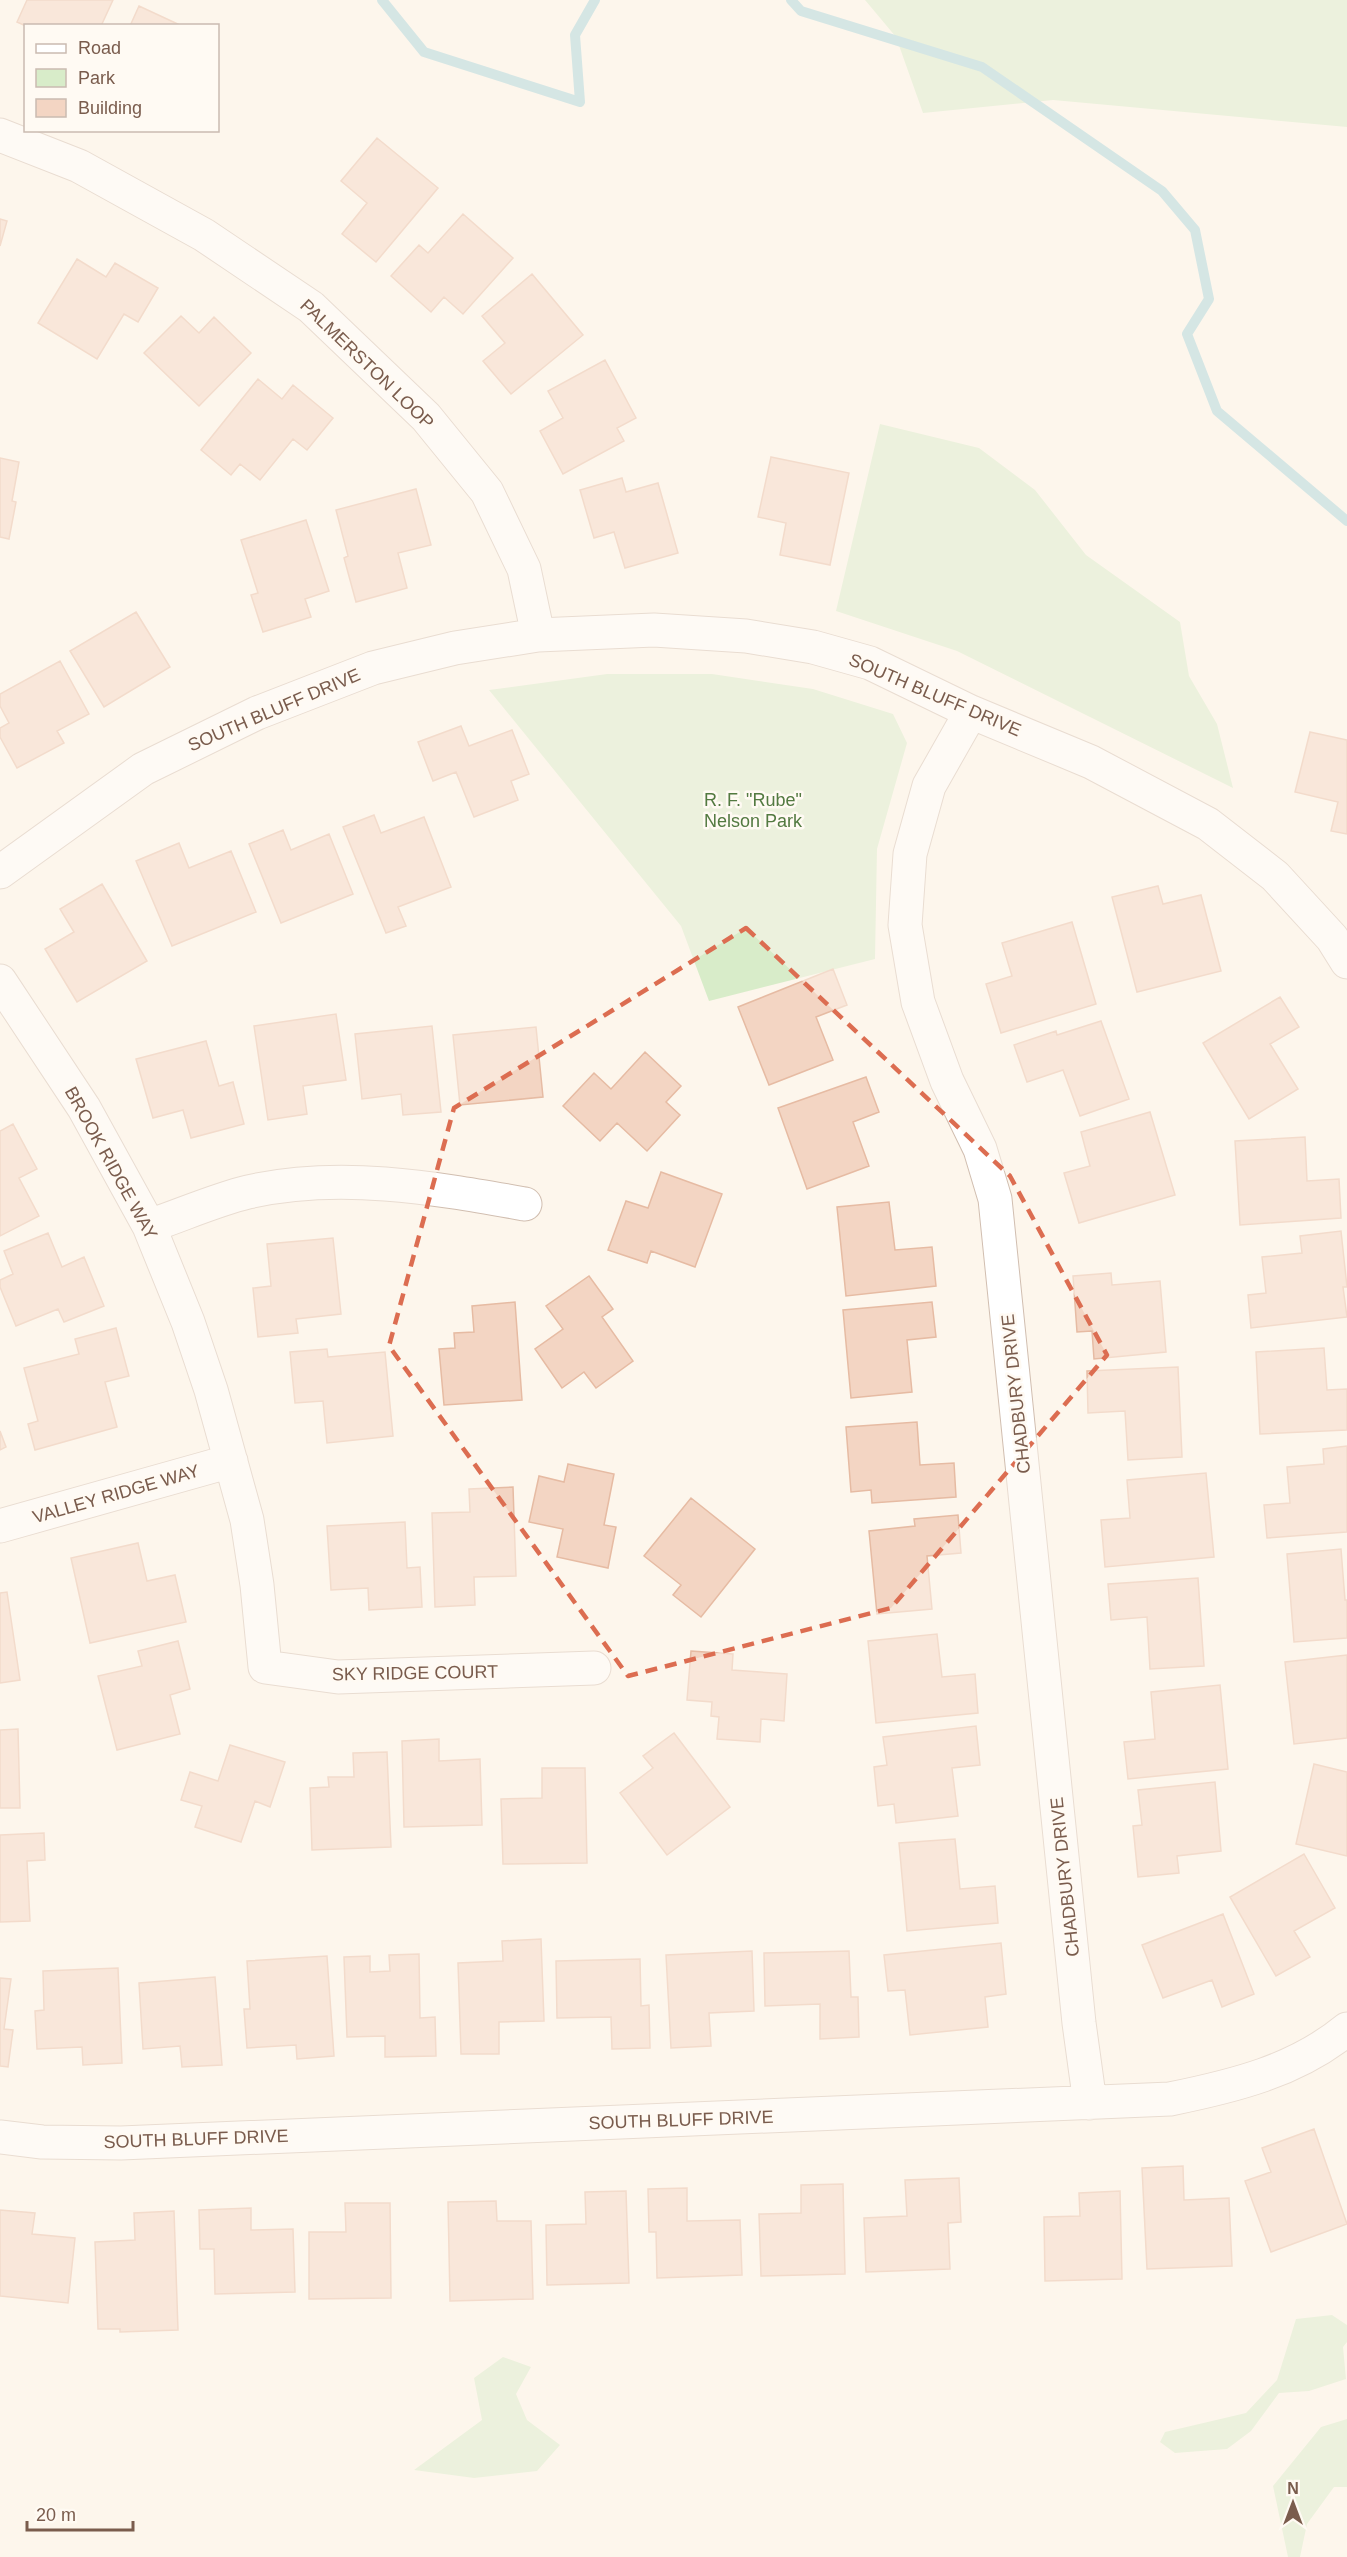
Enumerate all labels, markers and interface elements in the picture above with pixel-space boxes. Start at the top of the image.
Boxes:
legend [24,24,219,132]
text: Road [78,38,121,58]
text: Park [78,68,116,88]
text: Building [78,98,142,118]
street label: PALMERSTON LOOP [296,295,438,433]
street label: SOUTH BLUFF DRIVE [846,650,1024,740]
street label: SOUTH BLUFF DRIVE [185,665,363,755]
park label: R. F. "Rube" Nelson Park [704,790,803,831]
street label: BROOK RIDGE WAY [61,1083,161,1243]
street label: CHADBURY DRIVE [998,1313,1034,1475]
street label: VALLEY RIDGE WAY [30,1461,202,1527]
street label: SKY RIDGE COURT [332,1662,498,1684]
street label: CHADBURY DRIVE [1047,1796,1083,1958]
street label: SOUTH BLUFF DRIVE [588,2107,774,2133]
street label: SOUTH BLUFF DRIVE [103,2126,289,2152]
north arrow [1263,2473,1323,2533]
text: N [1287,2480,1299,2497]
scale bar [27,2494,134,2532]
text: 20 m [36,2505,76,2525]

